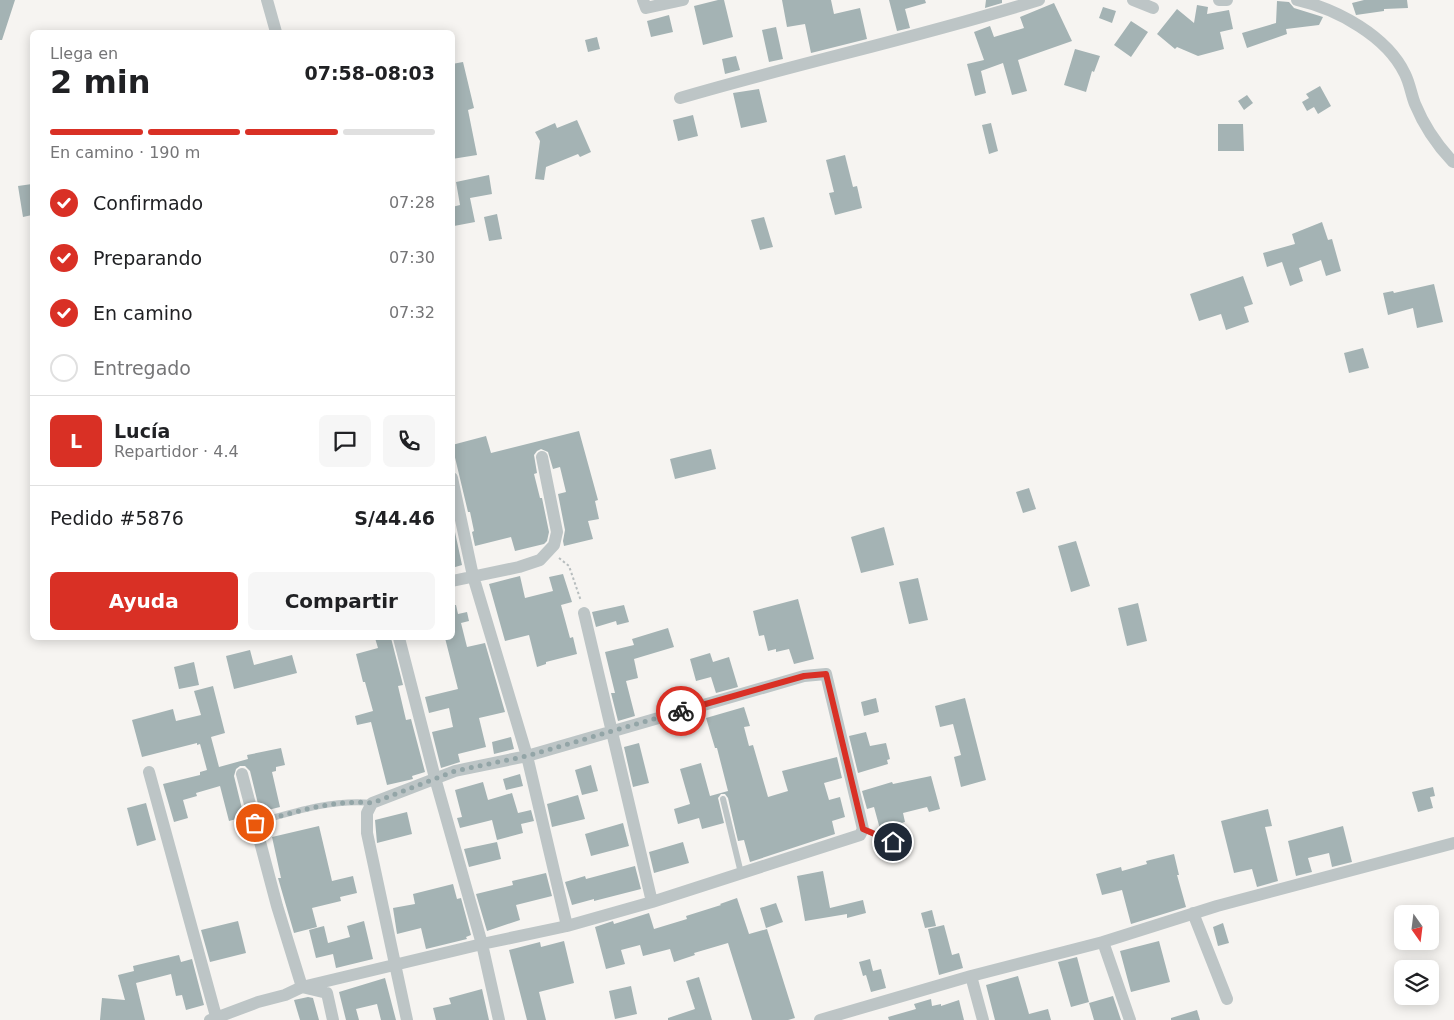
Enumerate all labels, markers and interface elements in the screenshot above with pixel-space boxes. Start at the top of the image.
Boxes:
text: Llega en [50,44,118,63]
text: 07:58–08:03 [305,62,435,84]
text: 2 min [50,63,151,101]
text: En camino · 190 m [50,143,200,162]
icon: check [50,189,78,217]
text: Confirmado [93,192,203,214]
text: 07:28 [389,193,435,212]
icon: check [50,244,78,272]
text: Preparando [93,247,202,269]
text: 07:30 [389,248,435,267]
icon: check [50,299,78,327]
text: En camino [93,302,193,324]
text: 07:32 [389,303,435,322]
text: Entregado [93,357,191,379]
button: chat [319,415,371,467]
button: phone [383,415,435,467]
text: Lucía [114,420,170,442]
text: L [70,430,82,452]
text: Repartidor · 4.4 [114,442,239,461]
text: Pedido #5876 [50,507,184,529]
text: S/44.46 [354,507,435,529]
button: Ayuda [50,572,238,630]
button: Compartir [248,572,435,630]
courier [656,686,706,736]
icon: bike [667,697,695,725]
pin [234,802,276,844]
icon: bag [241,809,269,837]
pin [872,821,914,863]
icon: home [879,828,907,856]
north arrow [1394,905,1439,950]
map controls [1394,905,1439,1005]
button: layers [1394,960,1439,1005]

